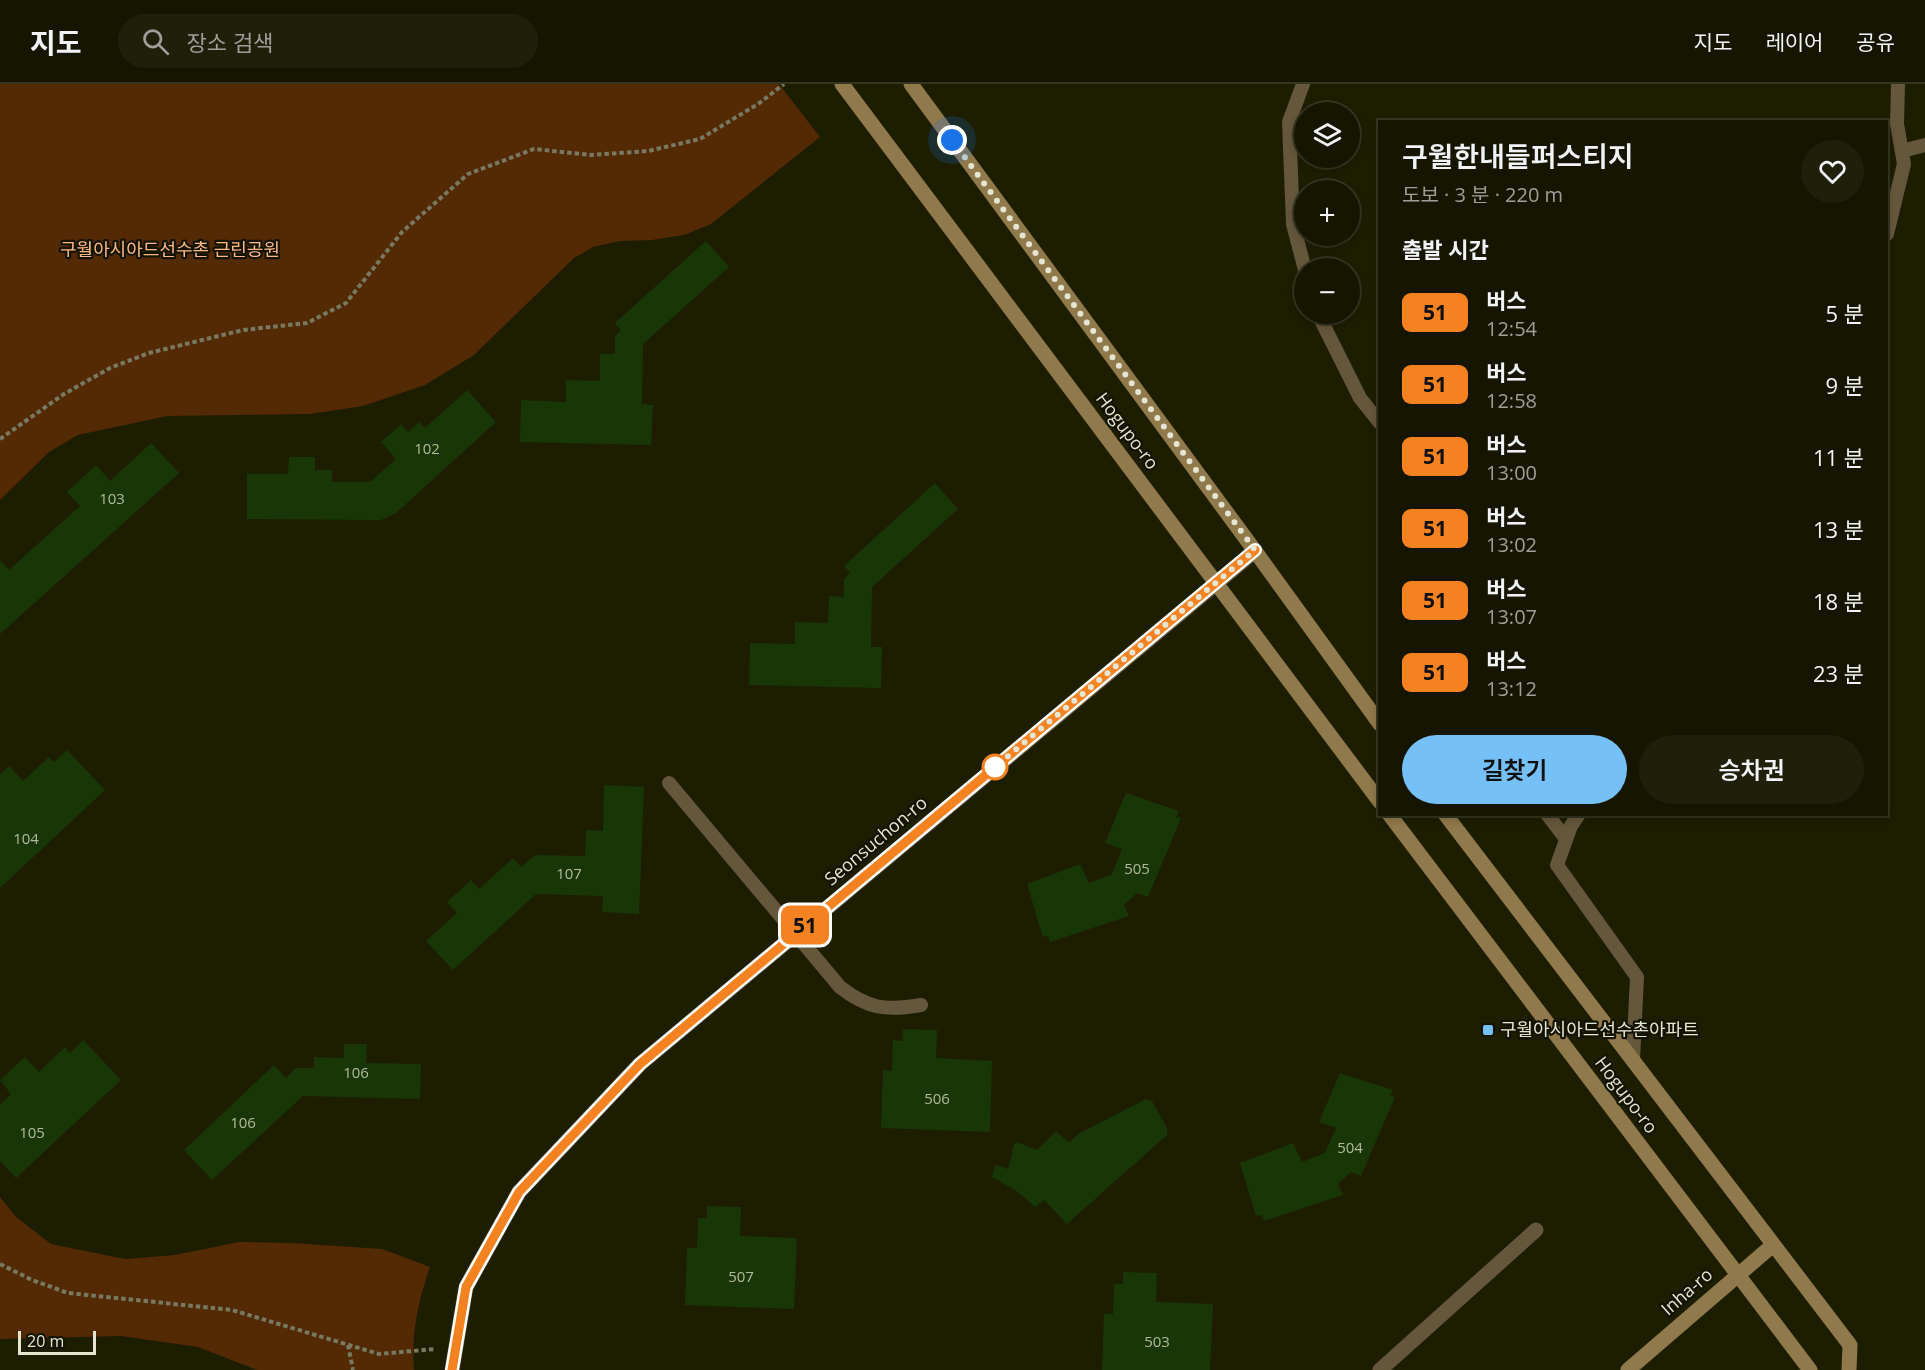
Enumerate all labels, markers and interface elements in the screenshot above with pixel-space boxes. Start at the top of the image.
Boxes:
search box [118,14,538,68]
text: 지도 [30,23,82,61]
icon: search [139,25,172,58]
text: 장소 검색 [187,27,273,57]
text: 지도 [1694,28,1732,56]
text: 레이어 [1765,28,1823,56]
text: 공유 [1856,28,1895,56]
map controls [1294,102,1360,324]
button: layers [1294,102,1360,168]
your location [937,125,967,155]
text: 구월한내들퍼스티지 [1402,137,1634,175]
button: heart [1801,140,1864,203]
button: + [1294,180,1360,246]
text: 도보 · 3 분 · 220 m [1402,181,1563,208]
text: 출발 시간 [1402,234,1489,264]
park label: 구월아시아드선수촌 근린공원 [60,237,280,261]
button: − [1294,258,1360,324]
text: 버스 [1486,285,1526,315]
text: 51 [1423,298,1447,326]
text: 5 분 [1825,298,1864,328]
text: 12:54 [1486,315,1537,342]
text: 버스 [1486,357,1526,387]
text: 51 [1423,370,1447,398]
text: 9 분 [1825,370,1864,400]
street label: Hogupo-ro [1091,387,1165,474]
text: 12:58 [1486,387,1537,414]
text: 버스 [1486,429,1526,459]
house number: 102 [414,438,440,458]
text: 51 [1423,442,1447,470]
text: 11 분 [1813,442,1864,472]
text: 13:00 [1486,459,1537,486]
house number: 103 [99,488,125,508]
text: 버스 [1486,501,1526,531]
text: 51 [1423,514,1447,542]
text: 13 분 [1813,514,1864,544]
text: 13:02 [1486,531,1537,558]
text: 버스 [1486,573,1526,603]
text: 51 [1423,586,1447,614]
text: 18 분 [1813,586,1864,616]
text: 13:07 [1486,603,1537,630]
text: 버스 [1486,645,1526,675]
text: 51 [1423,658,1447,686]
text: 23 분 [1813,658,1864,688]
text: 13:12 [1486,675,1537,702]
button: 길찾기 [1402,735,1627,804]
button: 승차권 [1639,735,1864,804]
unlabelled marker [982,754,1008,780]
street label: Seonsuchon-ro [819,790,932,890]
house number: 104 [13,828,39,848]
house number: 505 [1124,858,1150,878]
house number: 107 [556,863,582,883]
line badge: 51 [778,906,832,944]
text: 51 [793,911,817,939]
place label: 구월아시아드선수촌아파트 [1500,1017,1699,1041]
marker: 구월아시아드선수촌아파트 [1481,1023,1495,1037]
street label: Hogupo-ro [1590,1051,1664,1138]
house number: 106 [343,1062,369,1082]
house number: 506 [924,1088,950,1108]
house number: 106 [230,1112,256,1132]
house number: 105 [19,1122,45,1142]
house number: 504 [1337,1137,1363,1157]
street label: Inha-ro [1655,1262,1717,1320]
house number: 507 [728,1266,754,1286]
scale bar [18,1328,96,1356]
text: 20 m [27,1330,64,1352]
house number: 503 [1144,1331,1170,1351]

